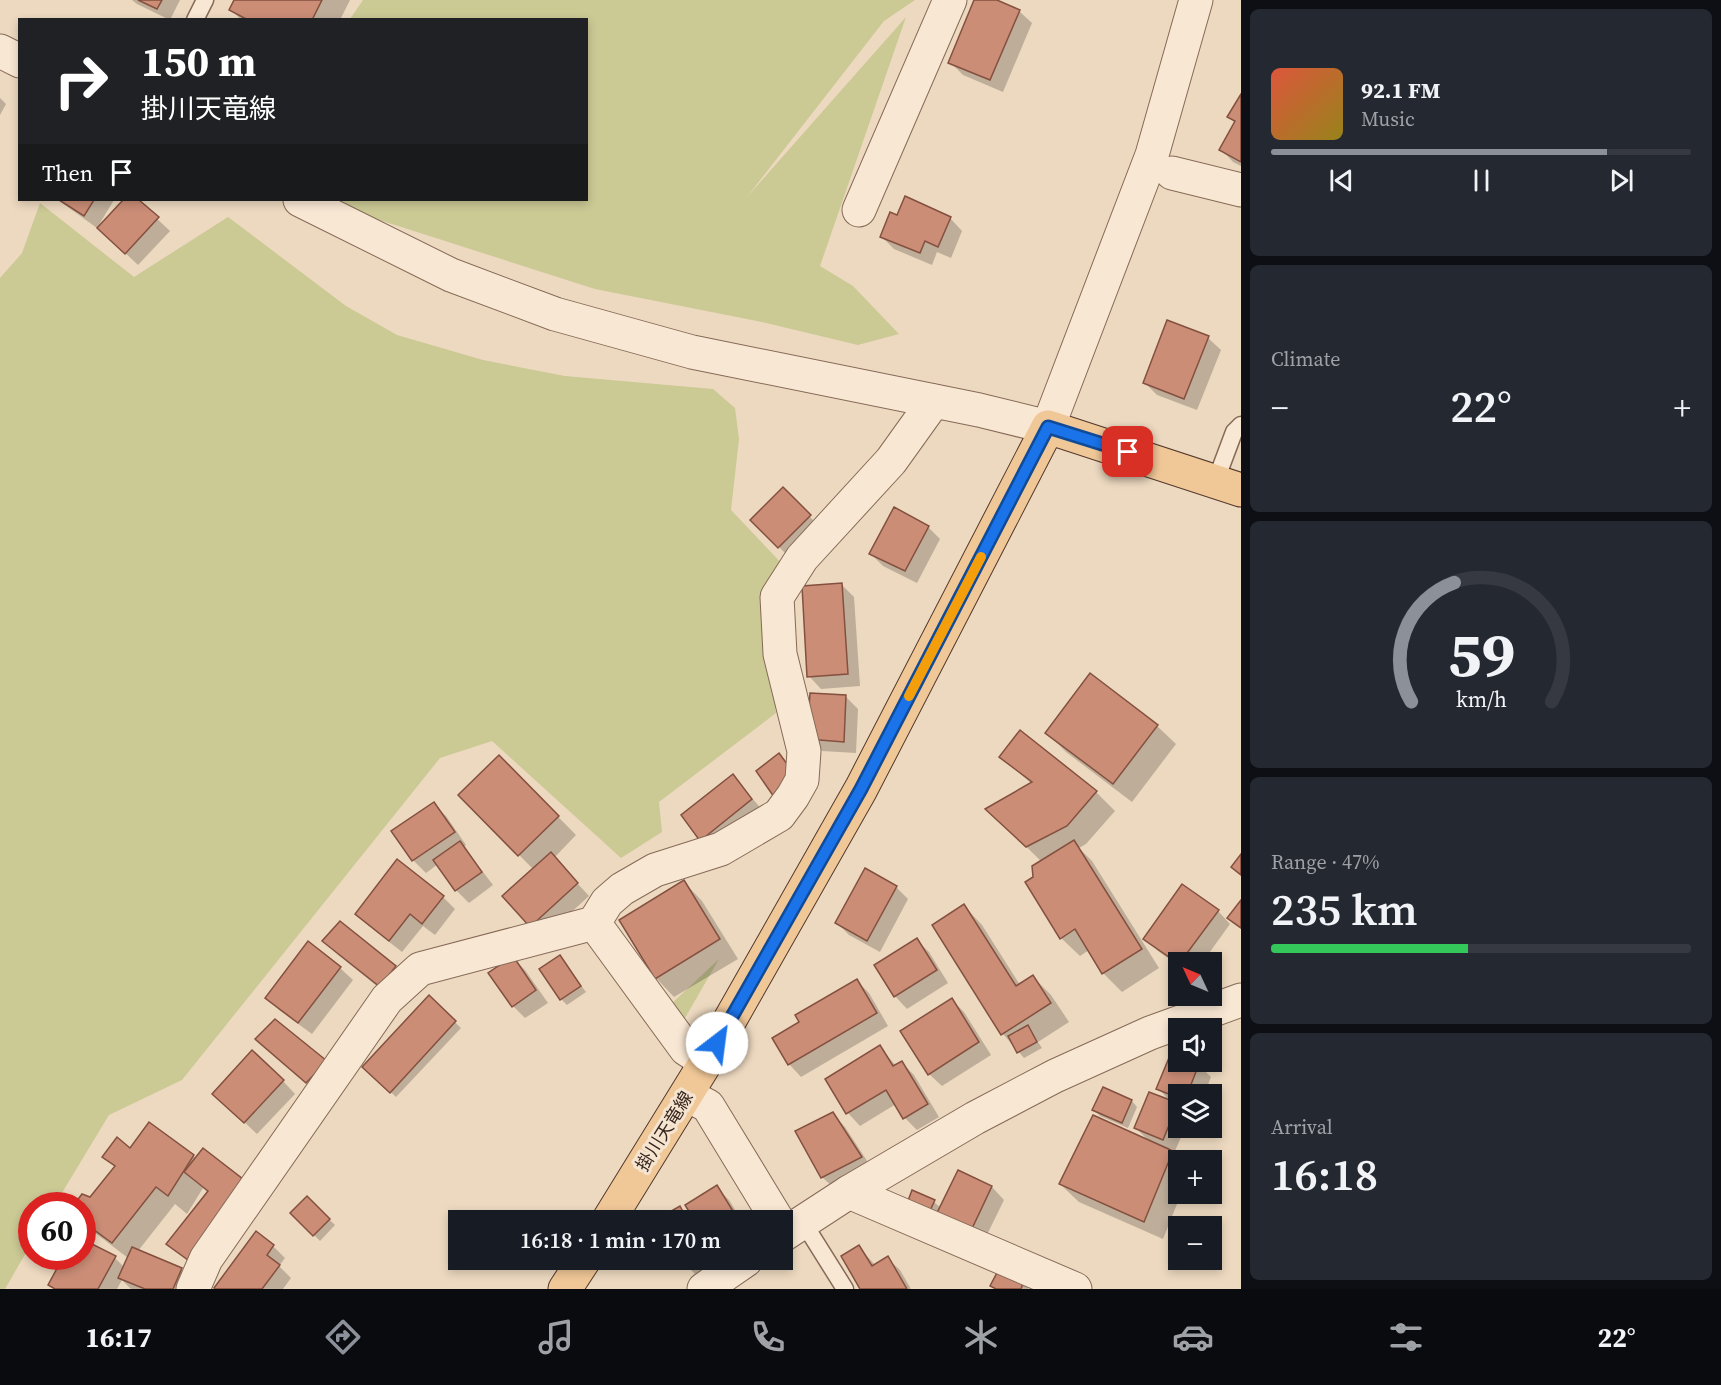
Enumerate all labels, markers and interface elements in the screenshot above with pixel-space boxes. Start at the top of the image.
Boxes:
text: 150 m [141,32,256,90]
icon: right [42,42,120,120]
text: 92.1 FM [1361,75,1440,105]
text: 掛川天竜線 [141,90,276,127]
text: Music [1361,105,1415,133]
icon: arrive [105,156,138,189]
text: Then [42,158,93,188]
icon: previous [1325,164,1358,197]
icon: pause [1465,164,1498,197]
icon: next [1605,164,1638,197]
text: Climate [1271,345,1340,373]
text: 22° [1450,375,1512,437]
text: − [1271,385,1289,430]
text: + [1674,385,1691,430]
pin [1102,426,1153,477]
icon: arrive [1111,435,1144,468]
text: 59 [1447,611,1515,697]
text: km/h [1455,685,1507,714]
text: Range · 47% [1271,848,1380,876]
text: 235 km [1271,878,1418,940]
north arrow [1168,952,1222,1006]
map controls [1168,952,1222,1270]
position arrow [685,1011,749,1075]
button: sound [1168,1018,1222,1072]
button: layers [1168,1084,1222,1138]
street label: 掛川天竜線 [630,1086,698,1176]
text: Arrival [1271,1113,1333,1141]
text: 16:18 [1271,1143,1378,1205]
button: + [1168,1150,1222,1204]
speed limit sign: 60 [18,1192,96,1270]
button: − [1168,1216,1222,1270]
text: 16:18 · 1 min · 170 m [520,1225,721,1255]
icon: directions [322,1316,364,1358]
icon: music [535,1316,577,1358]
icon: phone [747,1316,789,1358]
icon: climate [960,1316,1002,1358]
icon: car [1172,1316,1214,1358]
icon: filters [1385,1316,1427,1358]
text: 16:17 [85,1319,152,1356]
text: 22° [1598,1319,1636,1356]

